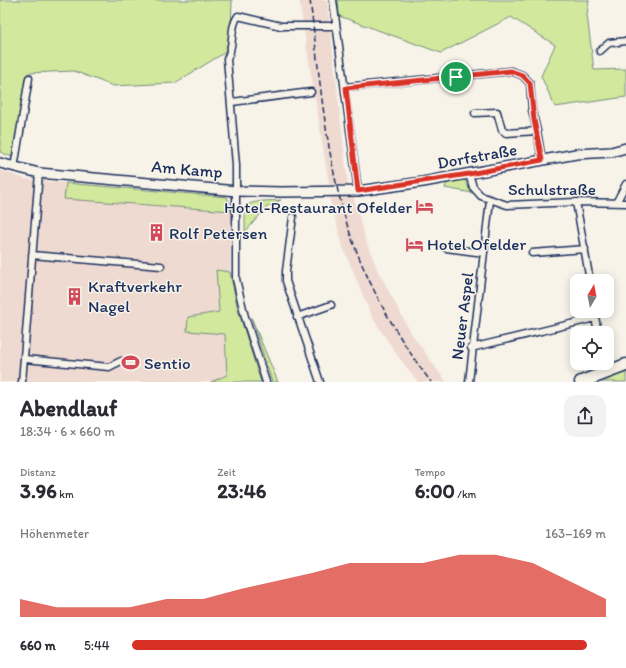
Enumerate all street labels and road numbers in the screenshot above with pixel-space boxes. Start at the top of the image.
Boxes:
street label: Dorfstraße [436,139,518,173]
street label: Am Kamp [151,156,223,182]
street label: Schulstraße [508,179,596,199]
street label: Neuer Aspel [447,271,477,361]

